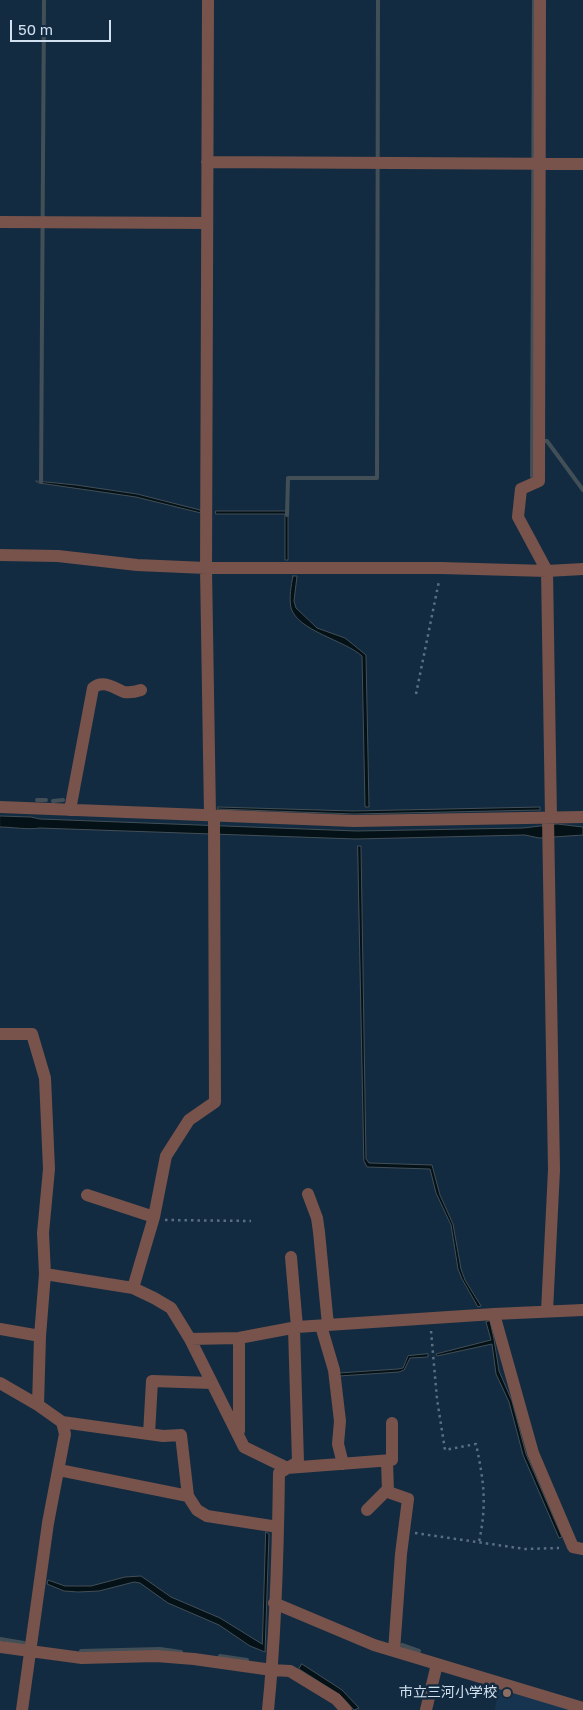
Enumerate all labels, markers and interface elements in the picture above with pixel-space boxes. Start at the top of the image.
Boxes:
scale bar [12,10,114,42]
text: 50 m [18,20,53,38]
place label: 市立三河小学校 [399,1685,497,1701]
marker: 市立三河小学校 [501,1687,513,1699]

